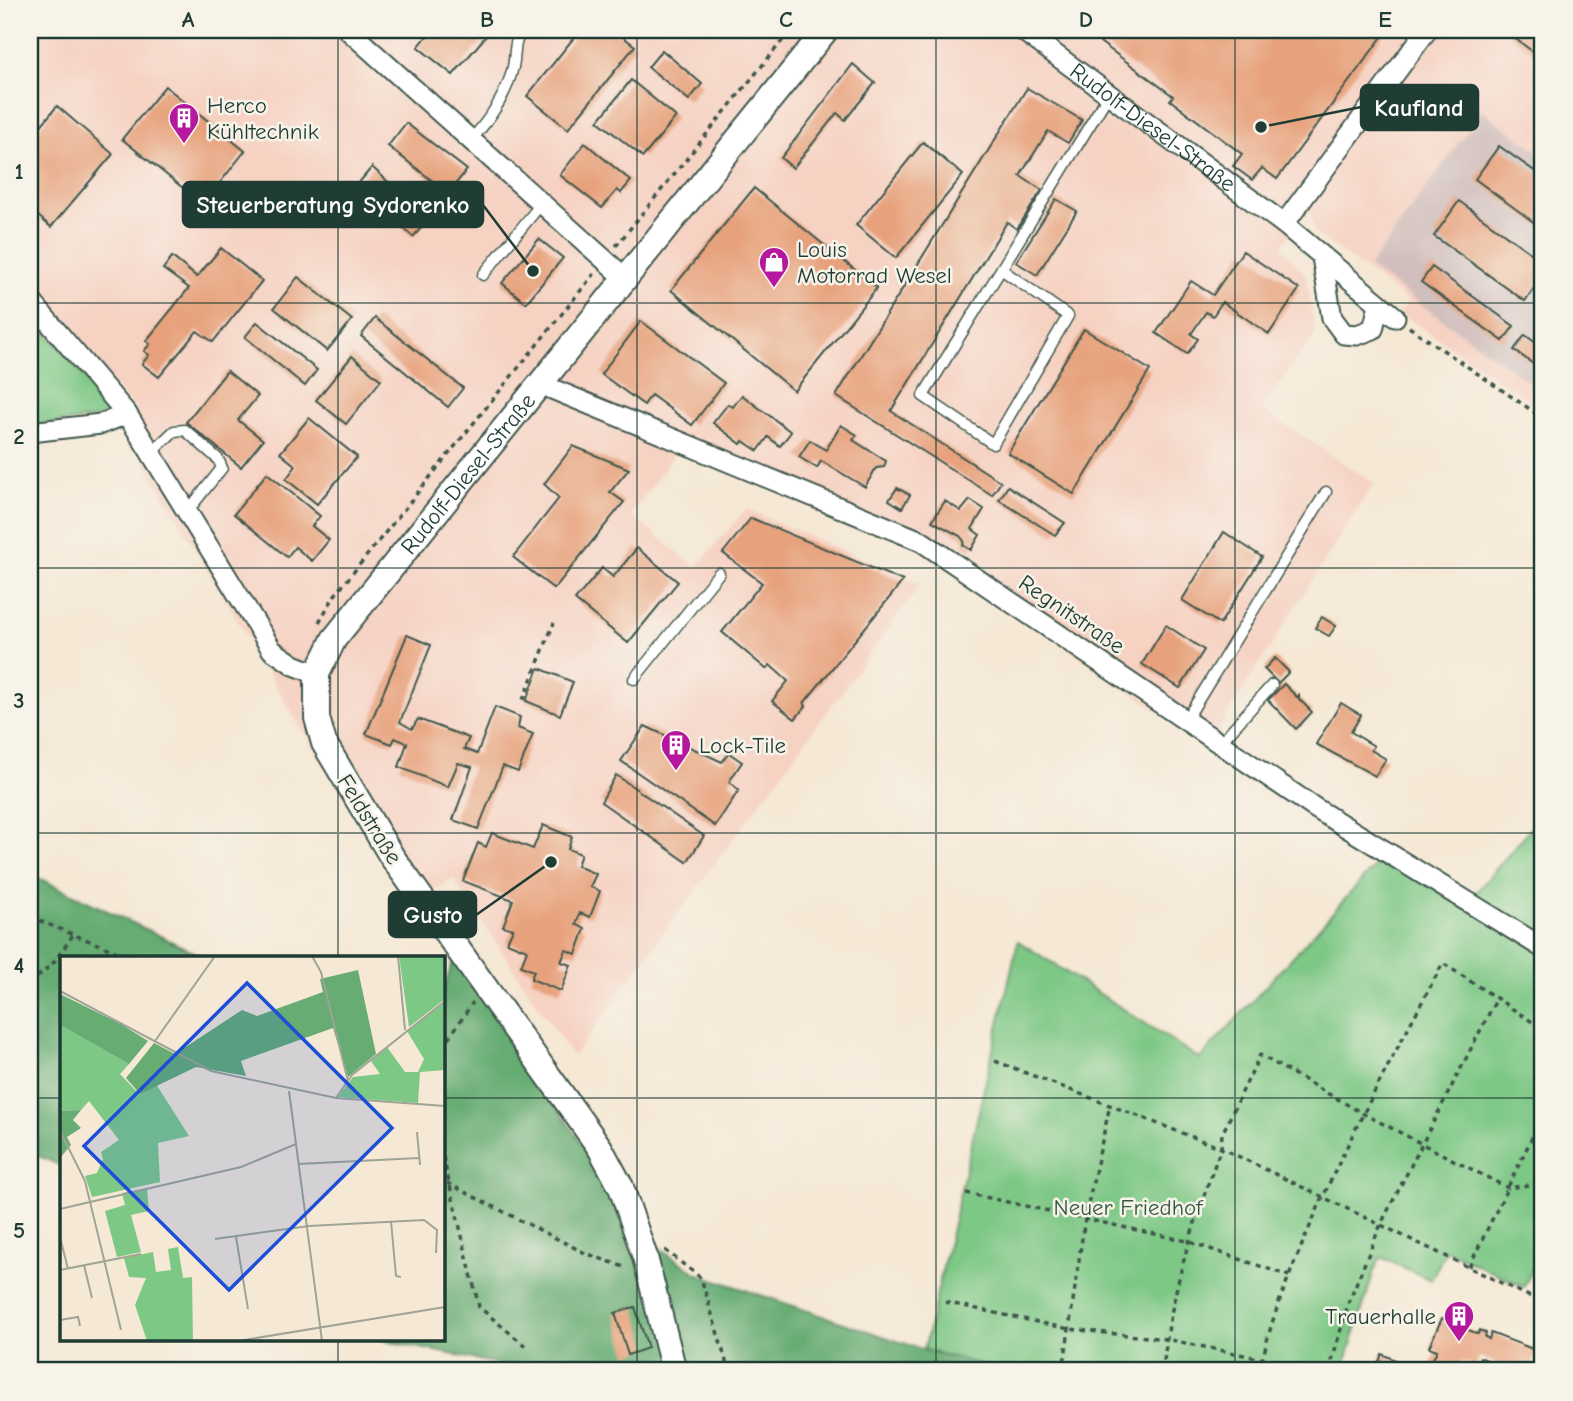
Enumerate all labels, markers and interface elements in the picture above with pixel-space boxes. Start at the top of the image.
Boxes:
text: A [182,6,195,33]
text: B [480,6,494,33]
text: C [779,6,793,33]
text: D [1079,6,1093,33]
text: E [1378,6,1392,33]
street label: Rudolf-Diesel-Straße [1065,57,1241,197]
callout: Kaufland [1361,85,1478,130]
place label: Herco Kühltechnik [207,92,319,145]
text: Kaufland [1374,94,1464,122]
building icon: Herco Kühltechnik [167,101,201,145]
text: 1 [14,158,24,185]
callout: Steuerberatung Sydorenko [183,182,483,227]
text: Steuerberatung Sydorenko [197,191,469,219]
place label: Louis Motorrad Wesel [797,236,952,289]
shop icon: Louis Motorrad Wesel [757,245,791,289]
street label: Rudolf-Diesel-Straße [395,388,541,560]
text: 2 [13,423,25,450]
street label: Regnitstraße [1014,569,1130,660]
text: 3 [13,687,25,714]
building icon: Lock-Tile [659,728,693,772]
place label: Lock-Tile [699,732,786,759]
street label: Feldstraße [331,769,408,869]
callout: Gusto [389,892,476,937]
text: Gusto [403,901,463,929]
text: 4 [14,952,25,979]
inset map [60,956,444,1342]
park label: Neuer Friedhof [1054,1194,1204,1221]
text: 5 [13,1217,25,1244]
building icon: Trauerhalle [1442,1299,1476,1343]
place label: Trauerhalle [1325,1303,1436,1330]

